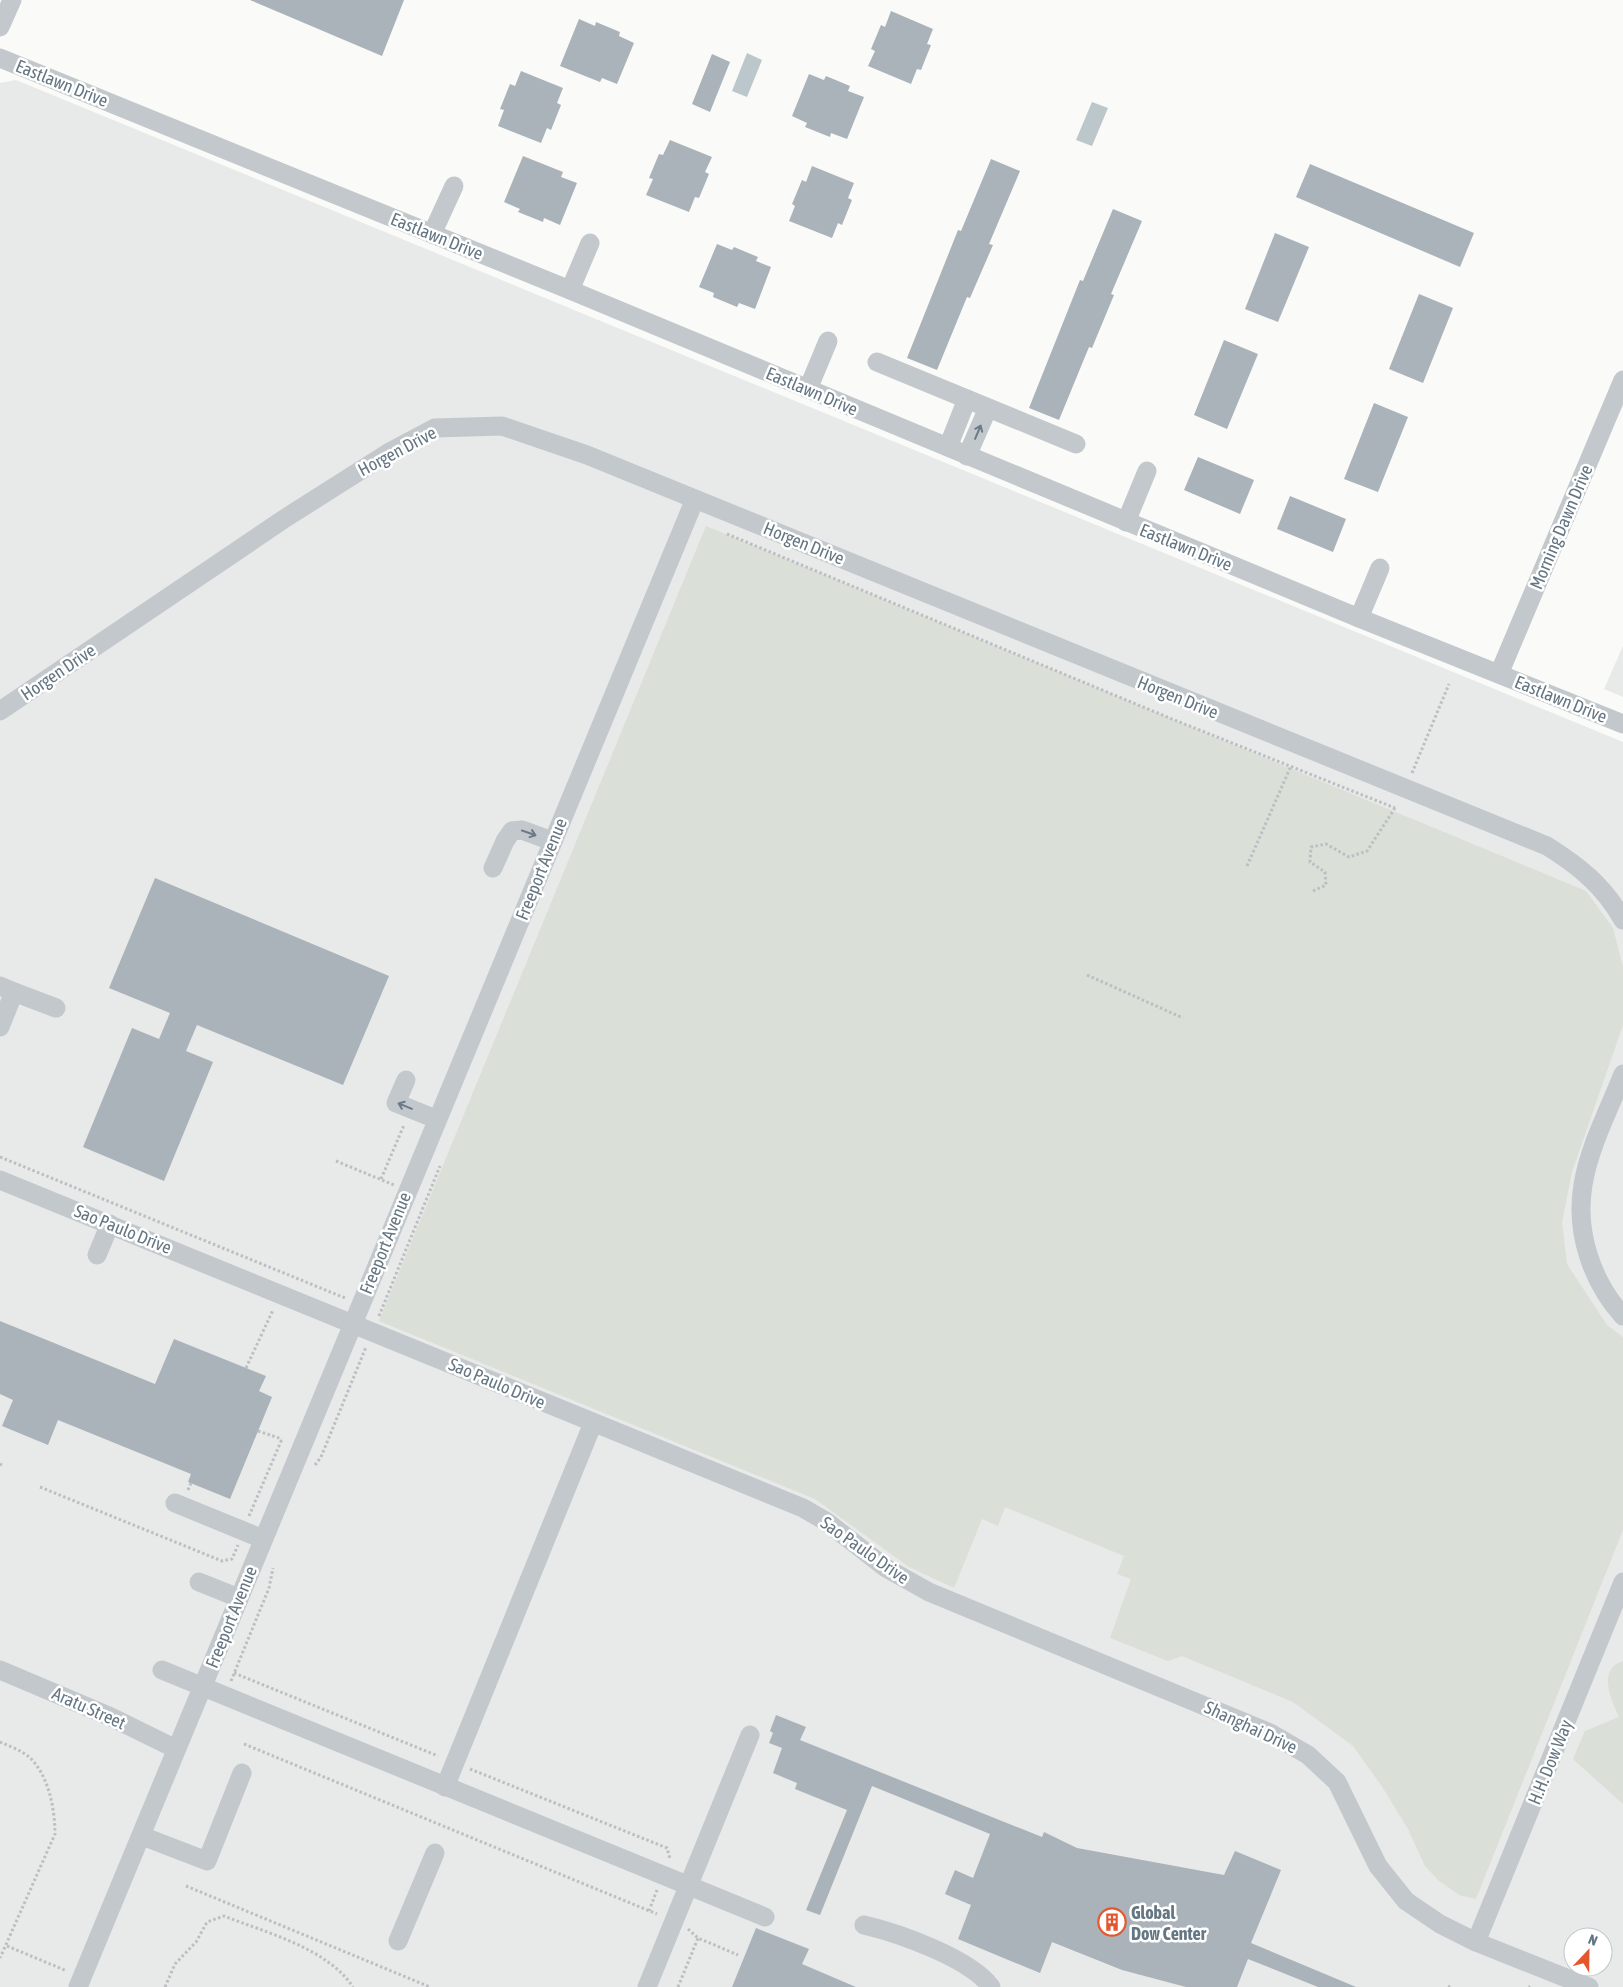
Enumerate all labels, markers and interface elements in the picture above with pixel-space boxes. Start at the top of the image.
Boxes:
street label: Eastlawn Drive [13,55,111,111]
street label: Eastlawn Drive [388,208,486,264]
street label: Eastlawn Drive [763,362,861,420]
street label: Horgen Drive [354,422,440,480]
one-way arrow [973,425,983,440]
street label: Morning Dawn Drive [1525,462,1597,592]
street label: Horgen Drive [760,517,848,569]
street label: Eastlawn Drive [1137,519,1235,575]
street label: Horgen Drive [17,639,99,705]
street label: Horgen Drive [1134,671,1222,723]
street label: Eastlawn Drive [1512,671,1610,727]
street label: Freeport Avenue [511,815,571,923]
one-way arrow [521,828,537,838]
one-way arrow [398,1101,413,1111]
street label: Freeport Avenue [355,1189,415,1297]
street label: Sao Paulo Drive [71,1200,175,1258]
street label: Sao Paulo Drive [446,1353,548,1413]
street label: Sao Paulo Drive [817,1512,913,1588]
street label: Freeport Avenue [201,1563,261,1671]
street label: Aratu Street [49,1683,129,1733]
street label: Shanghai Drive [1201,1696,1301,1758]
street label: H.H. Dow Way [1523,1716,1577,1808]
place label: Global Dow Center [1131,1902,1207,1944]
building icon: Global Dow Center [1097,1907,1127,1937]
north arrow [1563,1927,1613,1977]
text: N [1586,1931,1600,1949]

